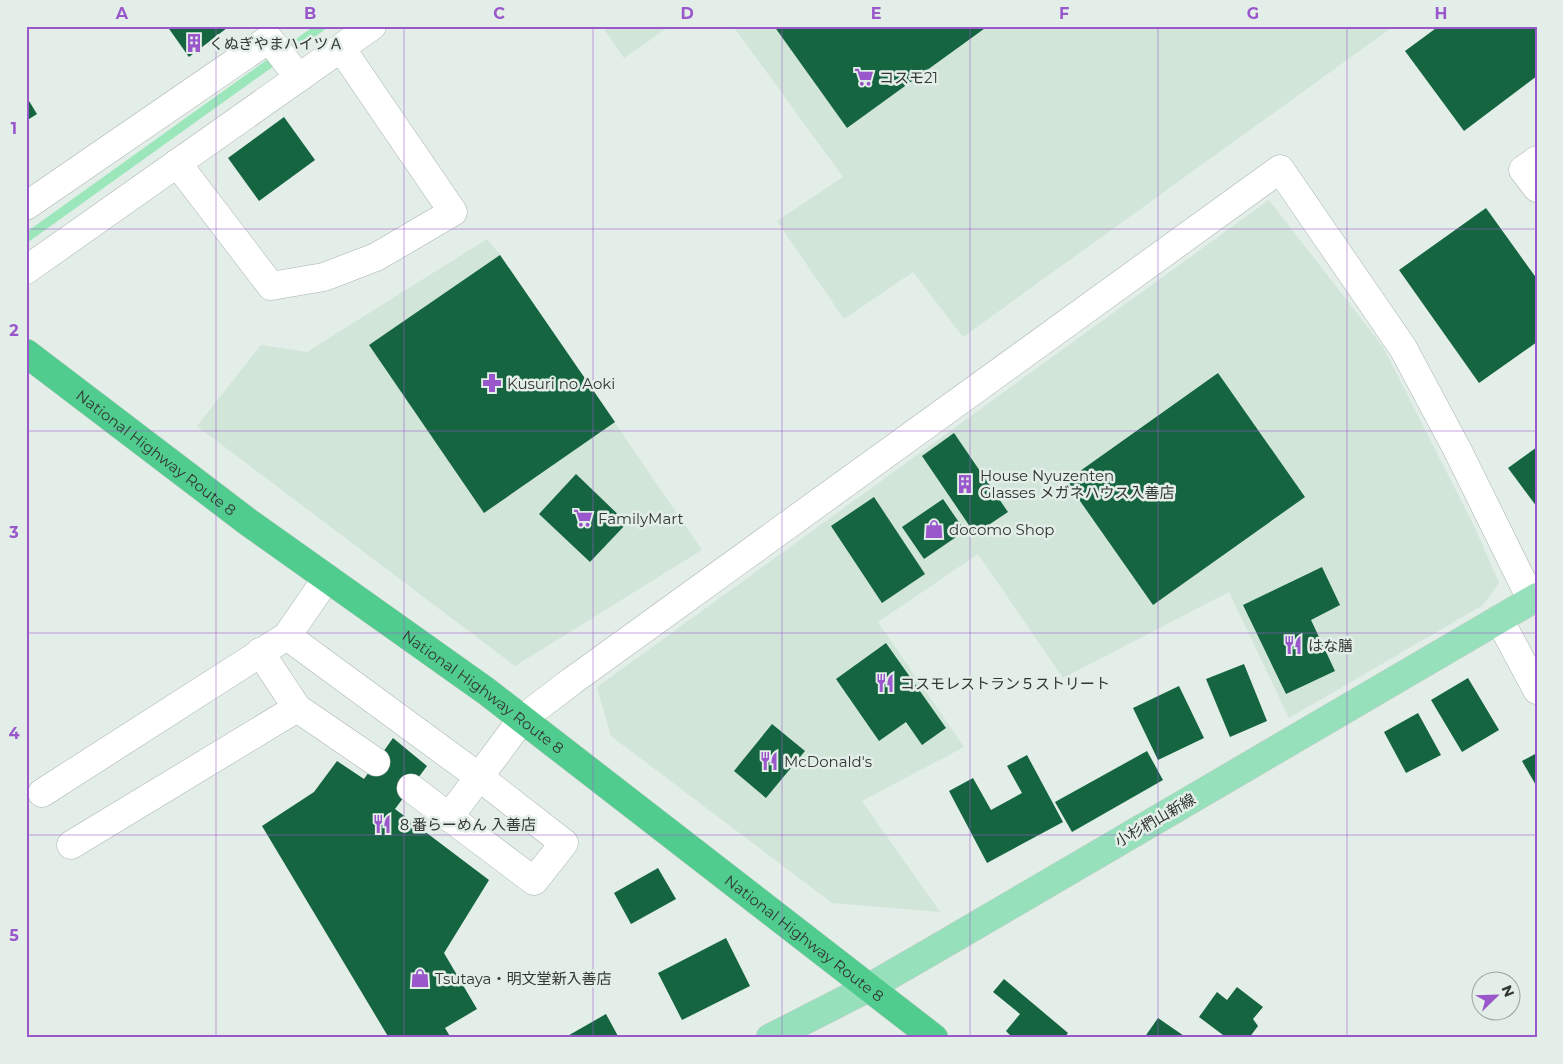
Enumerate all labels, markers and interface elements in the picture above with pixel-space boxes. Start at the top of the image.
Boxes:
text: A [115,4,129,23]
text: B [304,4,316,23]
text: C [493,4,505,23]
text: D [680,4,694,23]
text: E [871,4,881,23]
text: F [1059,4,1069,23]
text: G [1247,4,1259,23]
text: H [1435,4,1447,23]
building icon: くぬぎやまハイツＡ [183,32,205,54]
place label: くぬぎやまハイツＡ [209,34,343,53]
supermarket icon: コスモ21 [853,66,875,88]
place label: コスモ21 [879,68,938,87]
text: 1 [11,119,17,138]
text: 2 [9,321,19,340]
pharmacy icon: Kusuri no Aoki [481,372,503,394]
place label: Kusuri no Aoki [507,374,615,393]
street label: National Highway Route 8 [73,385,240,519]
place label: House Nyuzenten Glasses メガネハウス入善店 [980,466,1174,502]
building icon: House Nyuzenten Glasses メガネハウス入善店 [954,473,976,495]
supermarket icon: FamilyMart [572,507,594,529]
place label: FamilyMart [598,509,684,528]
shop icon: docomo Shop [923,518,945,540]
place label: docomo Shop [949,520,1054,539]
text: 3 [8,523,19,542]
street label: National Highway Route 8 [399,625,568,757]
restaurant icon: はな膳 [1282,634,1304,656]
place label: はな膳 [1308,636,1353,655]
restaurant icon: コスモレストラン５ストリート [874,672,896,694]
place label: コスモレストラン５ストリート [900,674,1110,693]
text: 4 [8,724,20,743]
restaurant icon: McDonald's [758,750,780,772]
place label: McDonald's [784,752,872,771]
street label: 小杉椚山新線 [1111,789,1199,851]
restaurant icon: ８番らーめん 入善店 [371,813,393,835]
place label: ８番らーめん 入善店 [397,815,536,834]
street label: National Highway Route 8 [721,870,888,1005]
text: 5 [9,926,19,945]
shop icon: Tsutaya・明文堂新入善店 [409,967,431,989]
place label: Tsutaya・明文堂新入善店 [435,969,611,988]
north arrow [1470,972,1520,1022]
text: N [1497,982,1518,1000]

